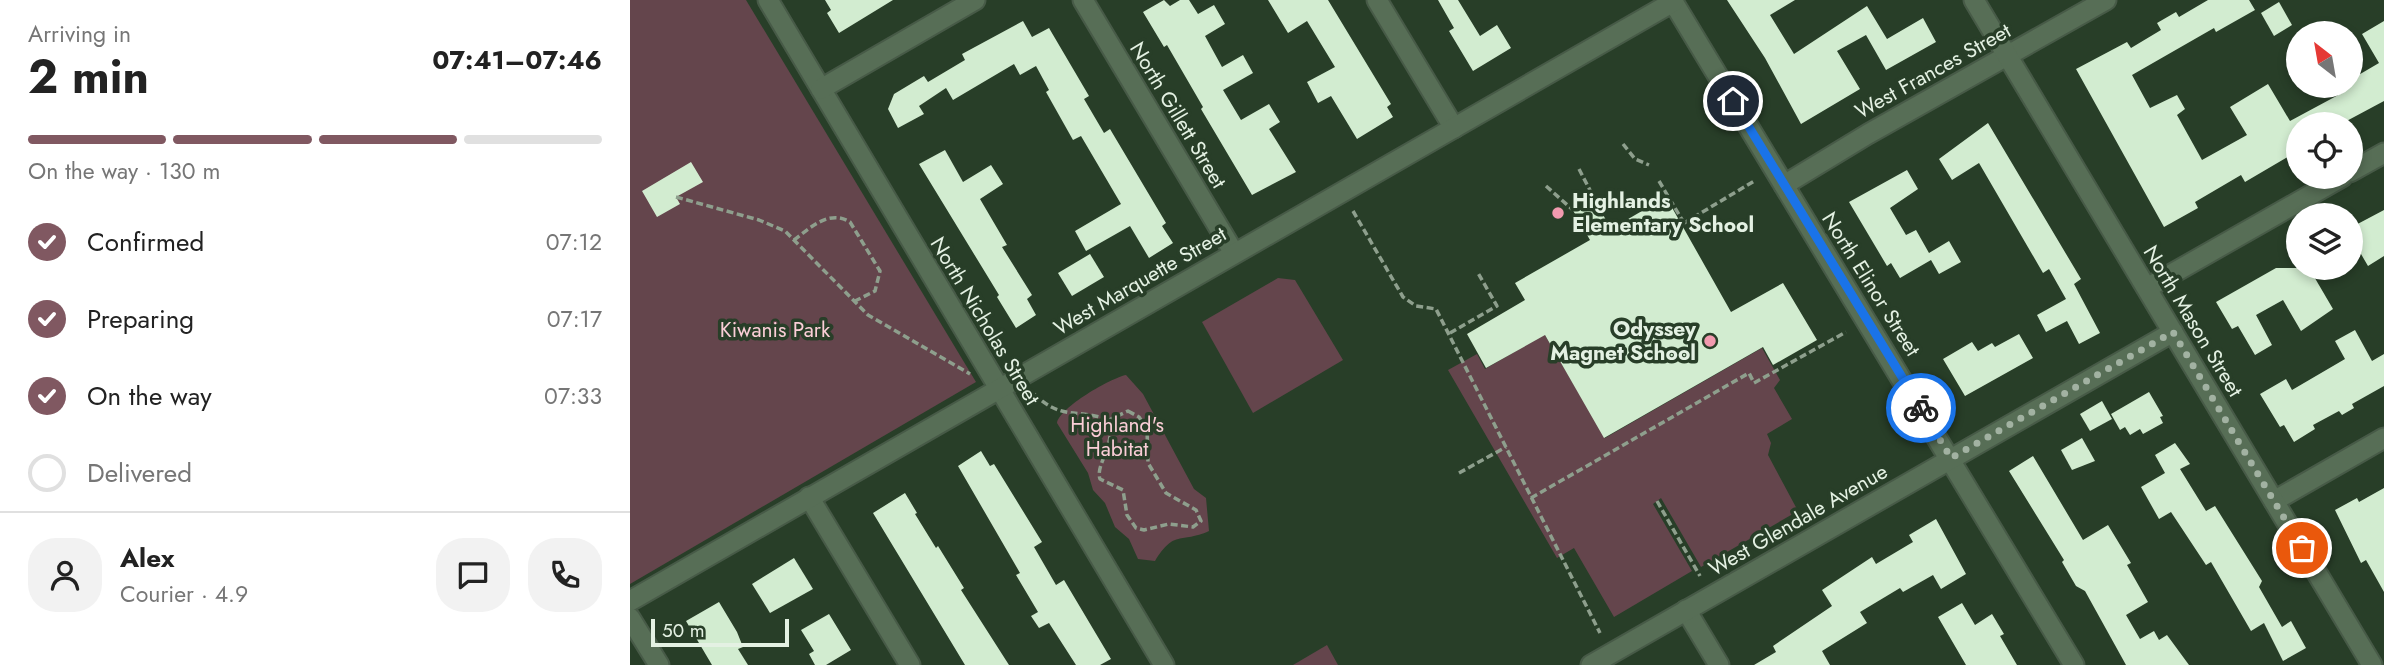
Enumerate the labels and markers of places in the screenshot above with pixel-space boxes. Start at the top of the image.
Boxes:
pin [1703,71,1763,131]
place label: Highlands Elementary School [1572,186,1754,240]
marker: Highlands Elementary School [1550,205,1566,221]
place label: Odyssey Magnet School [1550,314,1697,368]
marker: Odyssey Magnet School [1702,333,1718,349]
pin [2272,518,2332,578]

